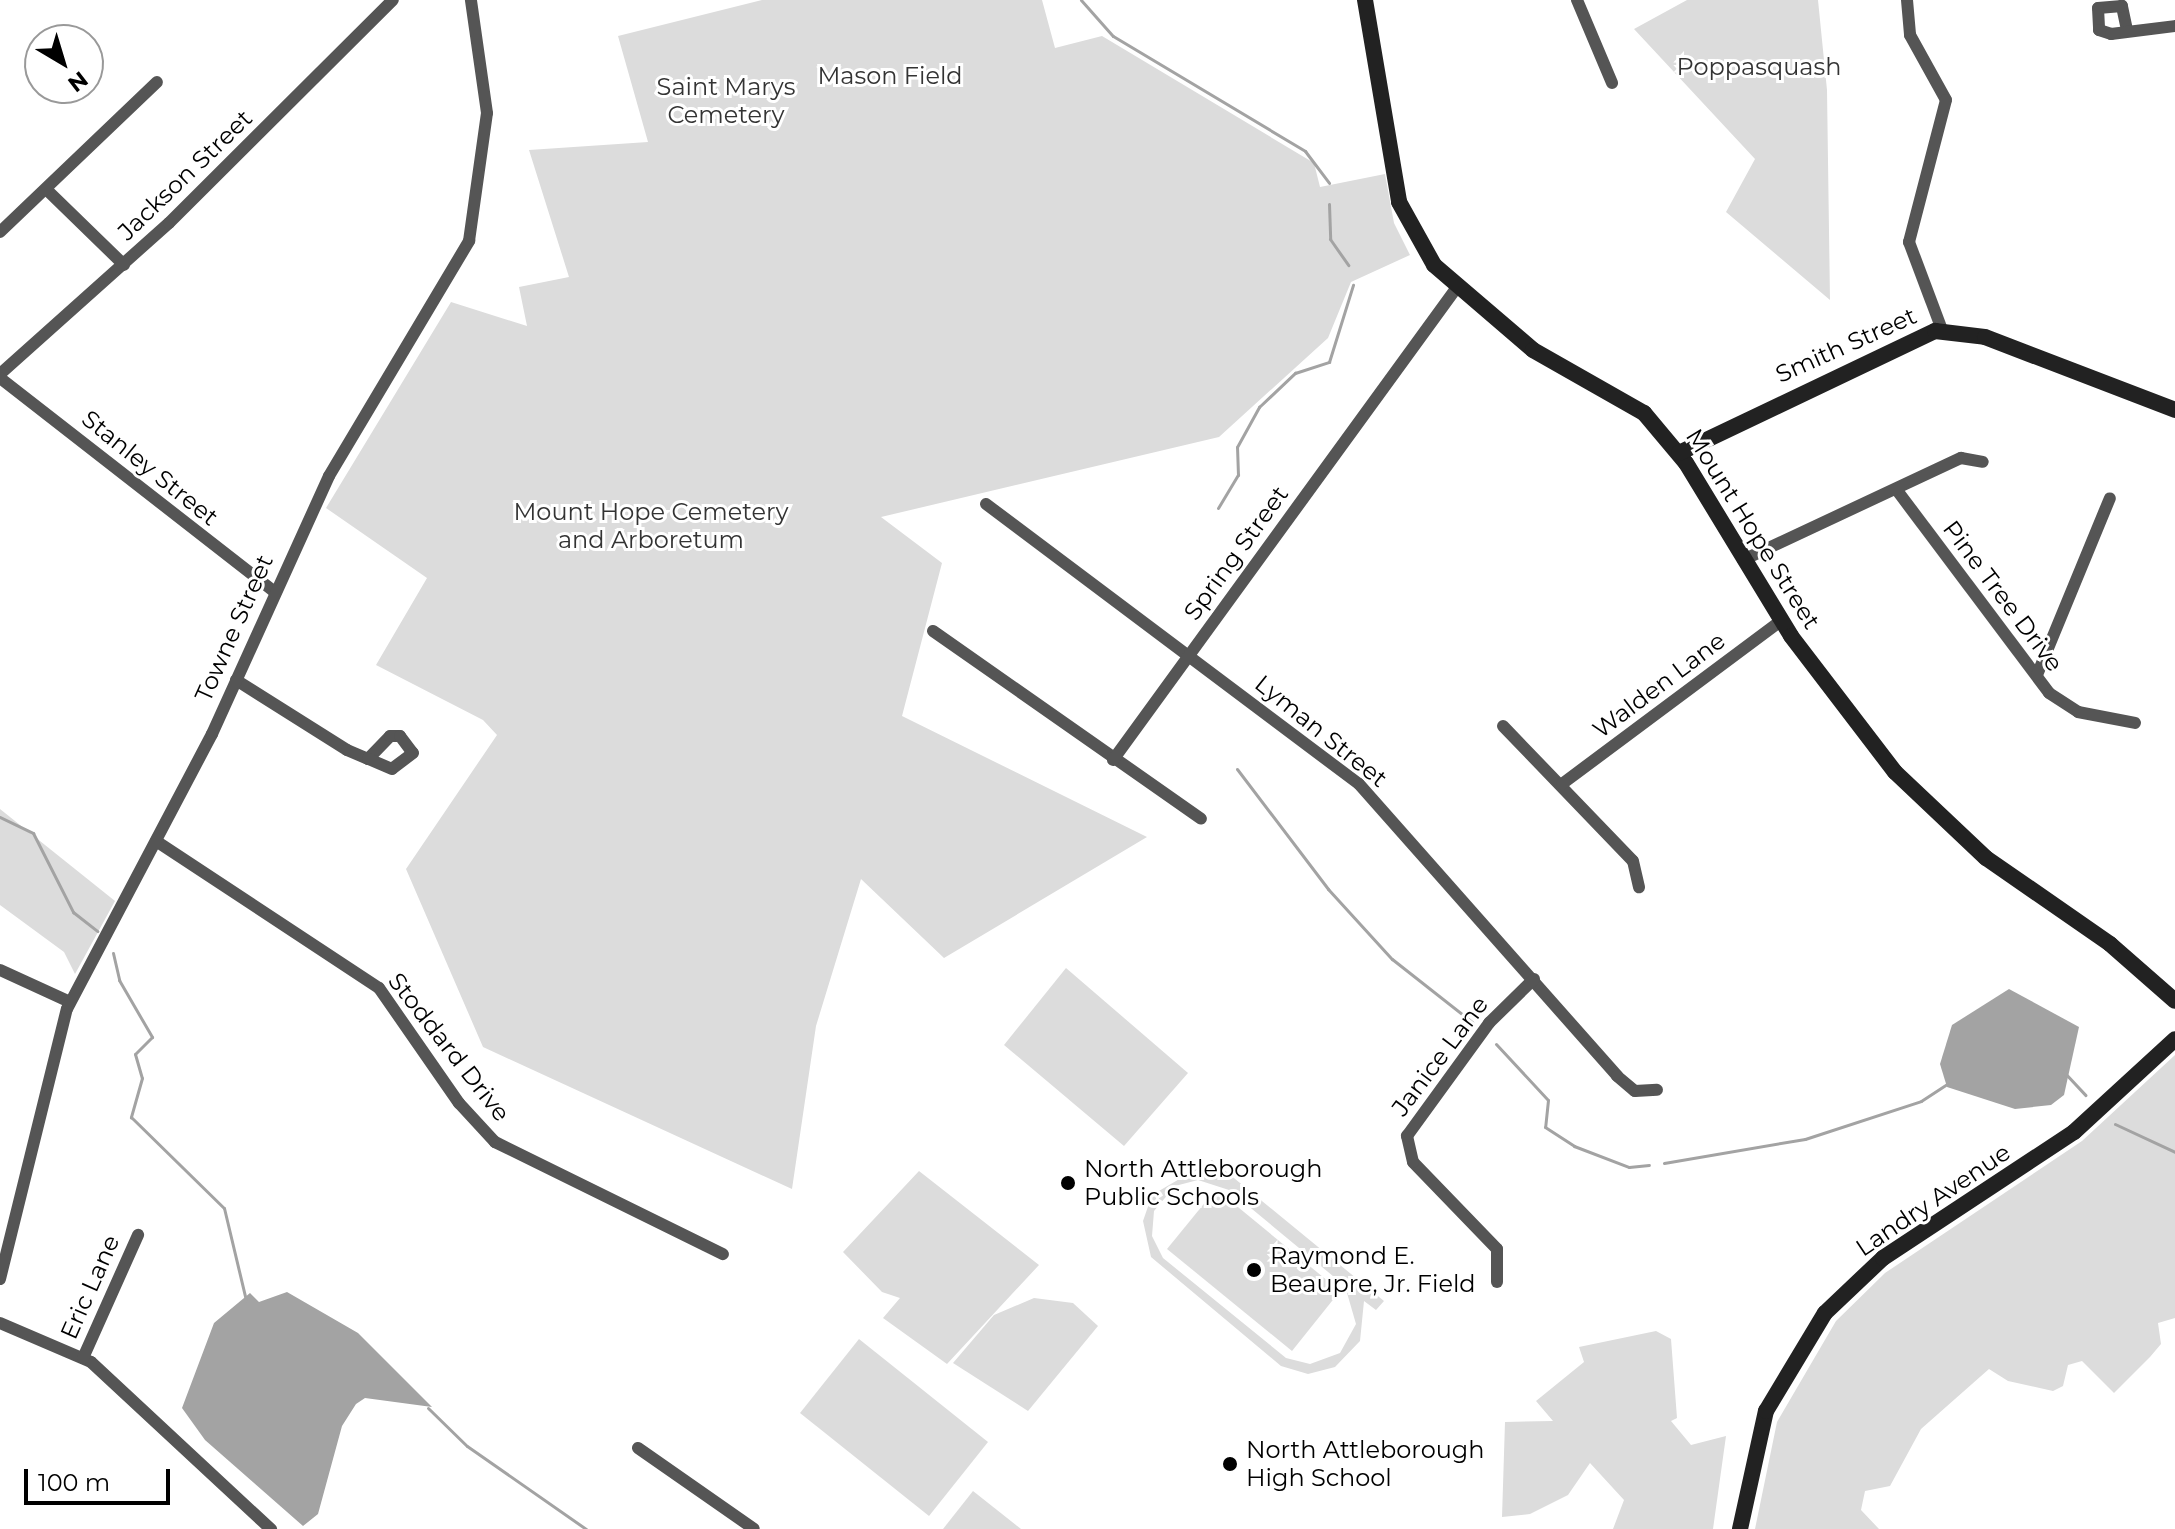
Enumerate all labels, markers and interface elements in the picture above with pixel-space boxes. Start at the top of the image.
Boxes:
north arrow [24,24,104,104]
park label: Poppasquash [1677,53,1841,81]
park label: Mason Field [817,62,963,90]
text: N [63,66,93,98]
park label: Saint Marys Cemetery [657,73,795,129]
street label: Jackson Street [112,104,258,246]
street label: Smith Street [1771,301,1921,389]
street label: Stanley Street [76,404,224,532]
street label: Mount Hope Street [1680,424,1826,634]
street label: Spring Street [1178,480,1294,626]
park label: Mount Hope Cemetery and Arboretum [513,498,789,554]
street label: Pine Tree Drive [1937,515,2069,677]
street label: Towne Street [189,550,279,706]
street label: Walden Lane [1587,626,1731,744]
street label: Lyman Street [1249,669,1393,793]
street label: Stoddard Drive [382,967,516,1127]
street label: Janice Lane [1386,991,1494,1121]
street label: Landry Avenue [1850,1138,2016,1262]
place label: North Attleborough Public Schools [1084,1155,1322,1211]
marker: North Attleborough Public Schools [1059,1174,1077,1192]
street label: Eric Lane [54,1231,126,1343]
place label: Raymond E. Beaupre, Jr. Field [1270,1242,1476,1298]
marker: Raymond E. Beaupre, Jr. Field [1245,1261,1263,1279]
place label: North Attleborough High School [1246,1436,1484,1492]
scale bar [28,1453,174,1503]
marker: North Attleborough High School [1221,1455,1239,1473]
text: 100 m [38,1468,110,1497]

